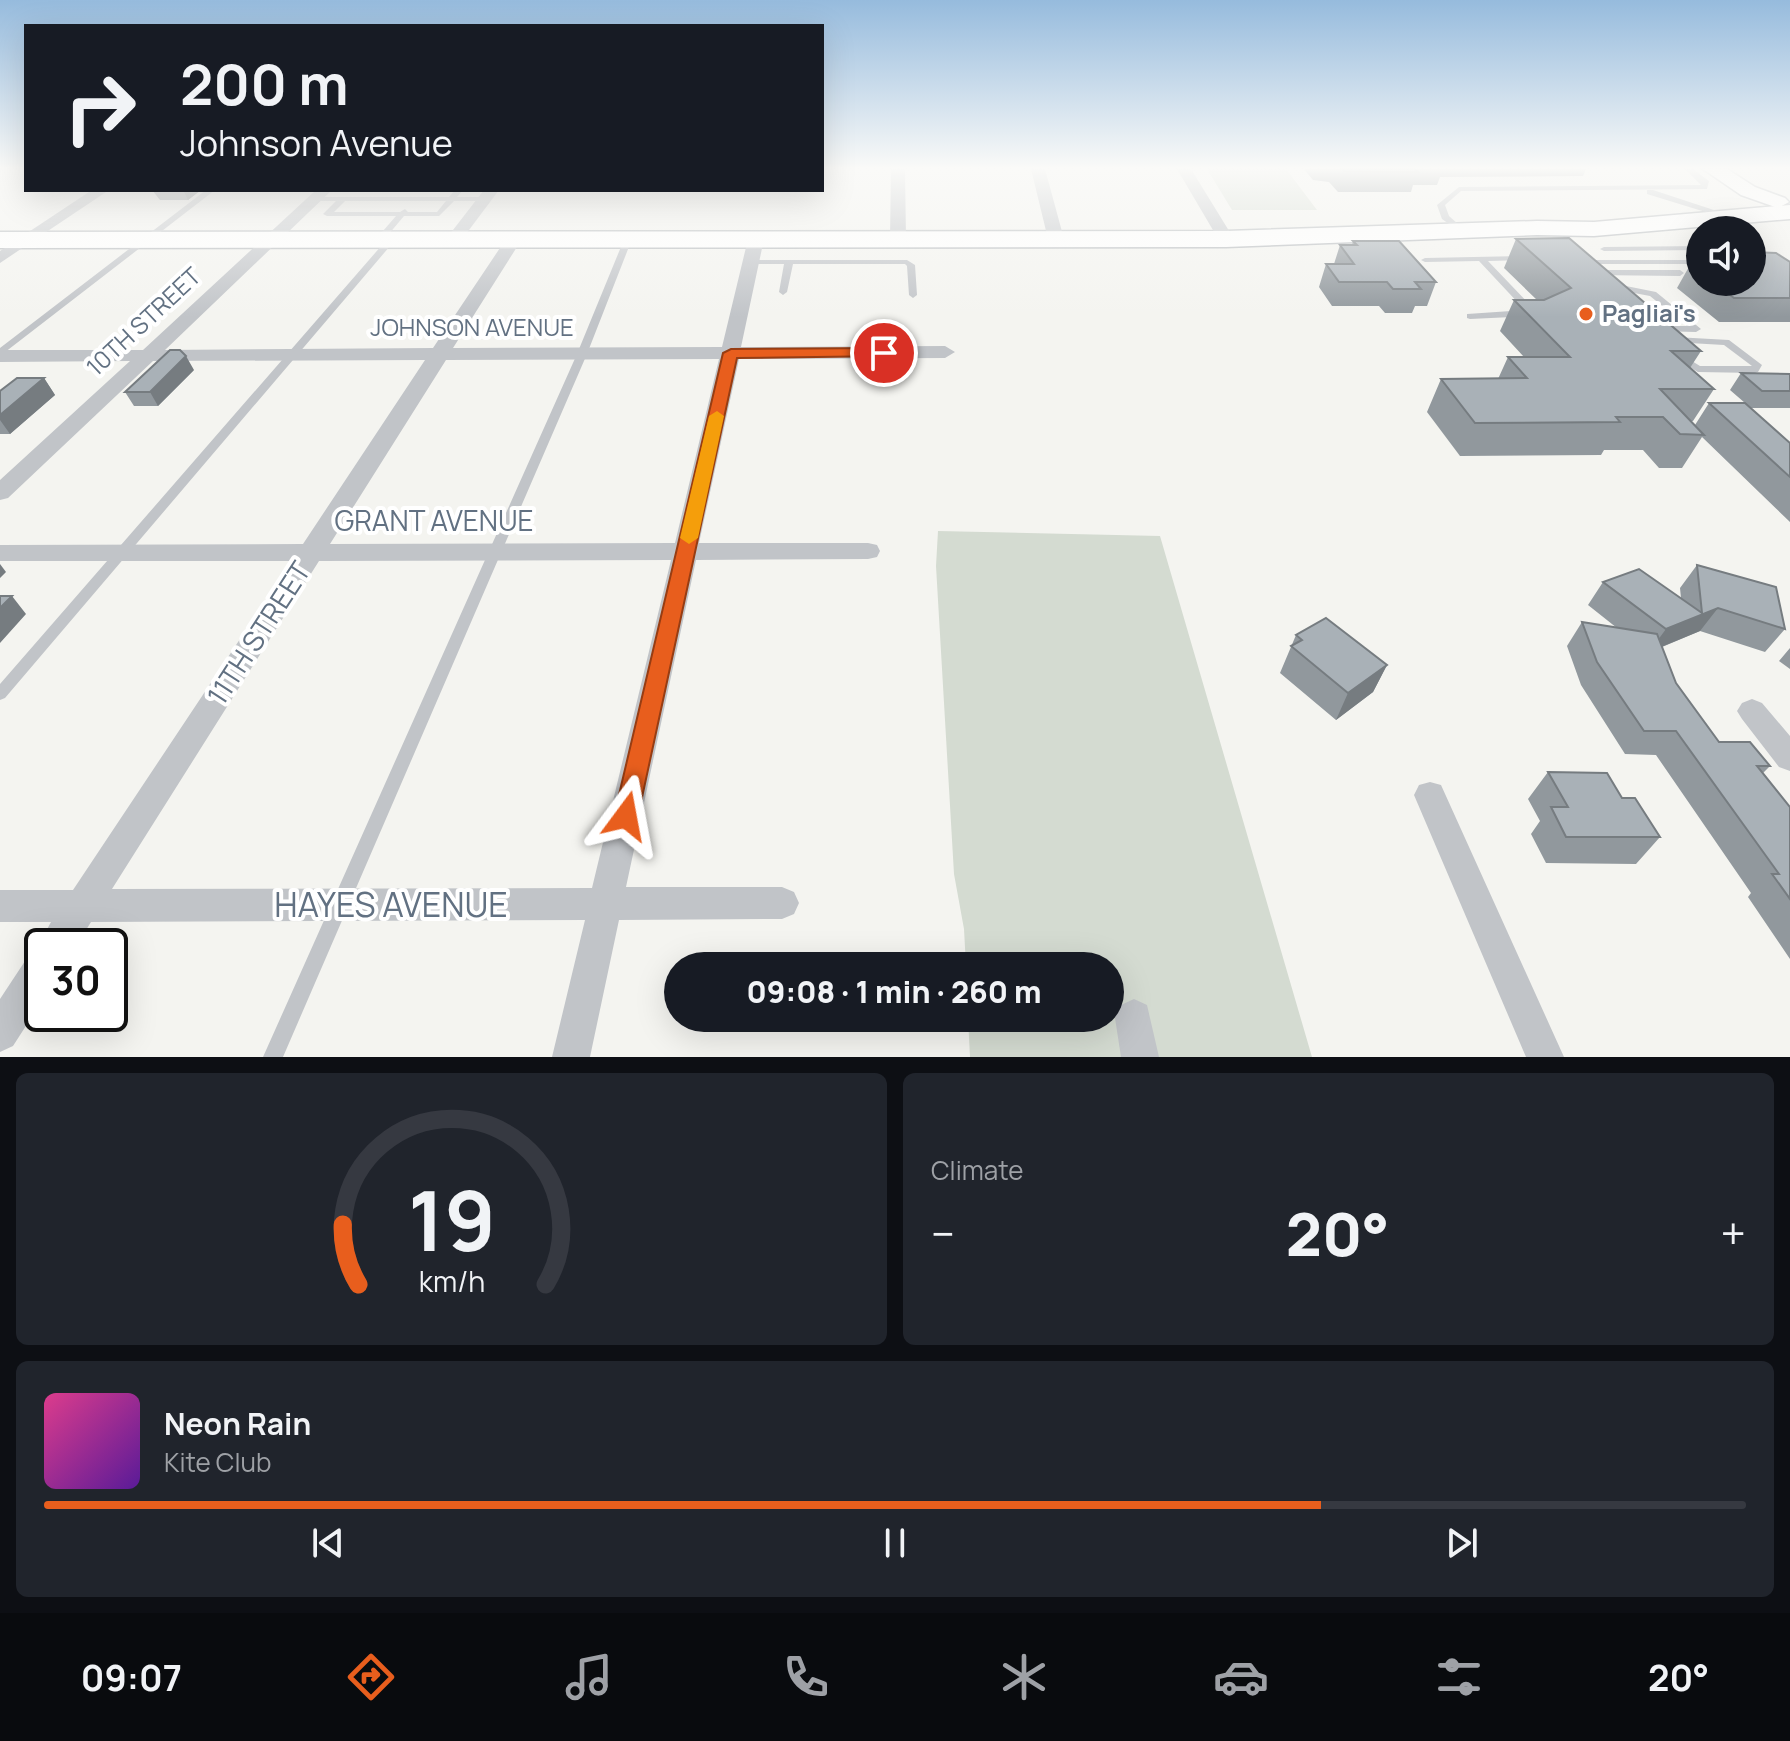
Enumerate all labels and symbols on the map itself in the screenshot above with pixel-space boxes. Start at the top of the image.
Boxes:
street label: 10TH STREET [79,259,208,383]
place label: Pagliai's [1602,296,1696,329]
marker: Pagliai's [1577,305,1595,323]
street label: JOHNSON AVENUE [370,310,574,343]
pin [850,319,918,387]
street label: GRANT AVENUE [334,501,534,539]
street label: 11TH STREET [198,553,319,711]
position arrow [584,774,668,858]
street label: HAYES AVENUE [274,881,508,927]
speed limit sign: 30 [24,928,128,1032]

